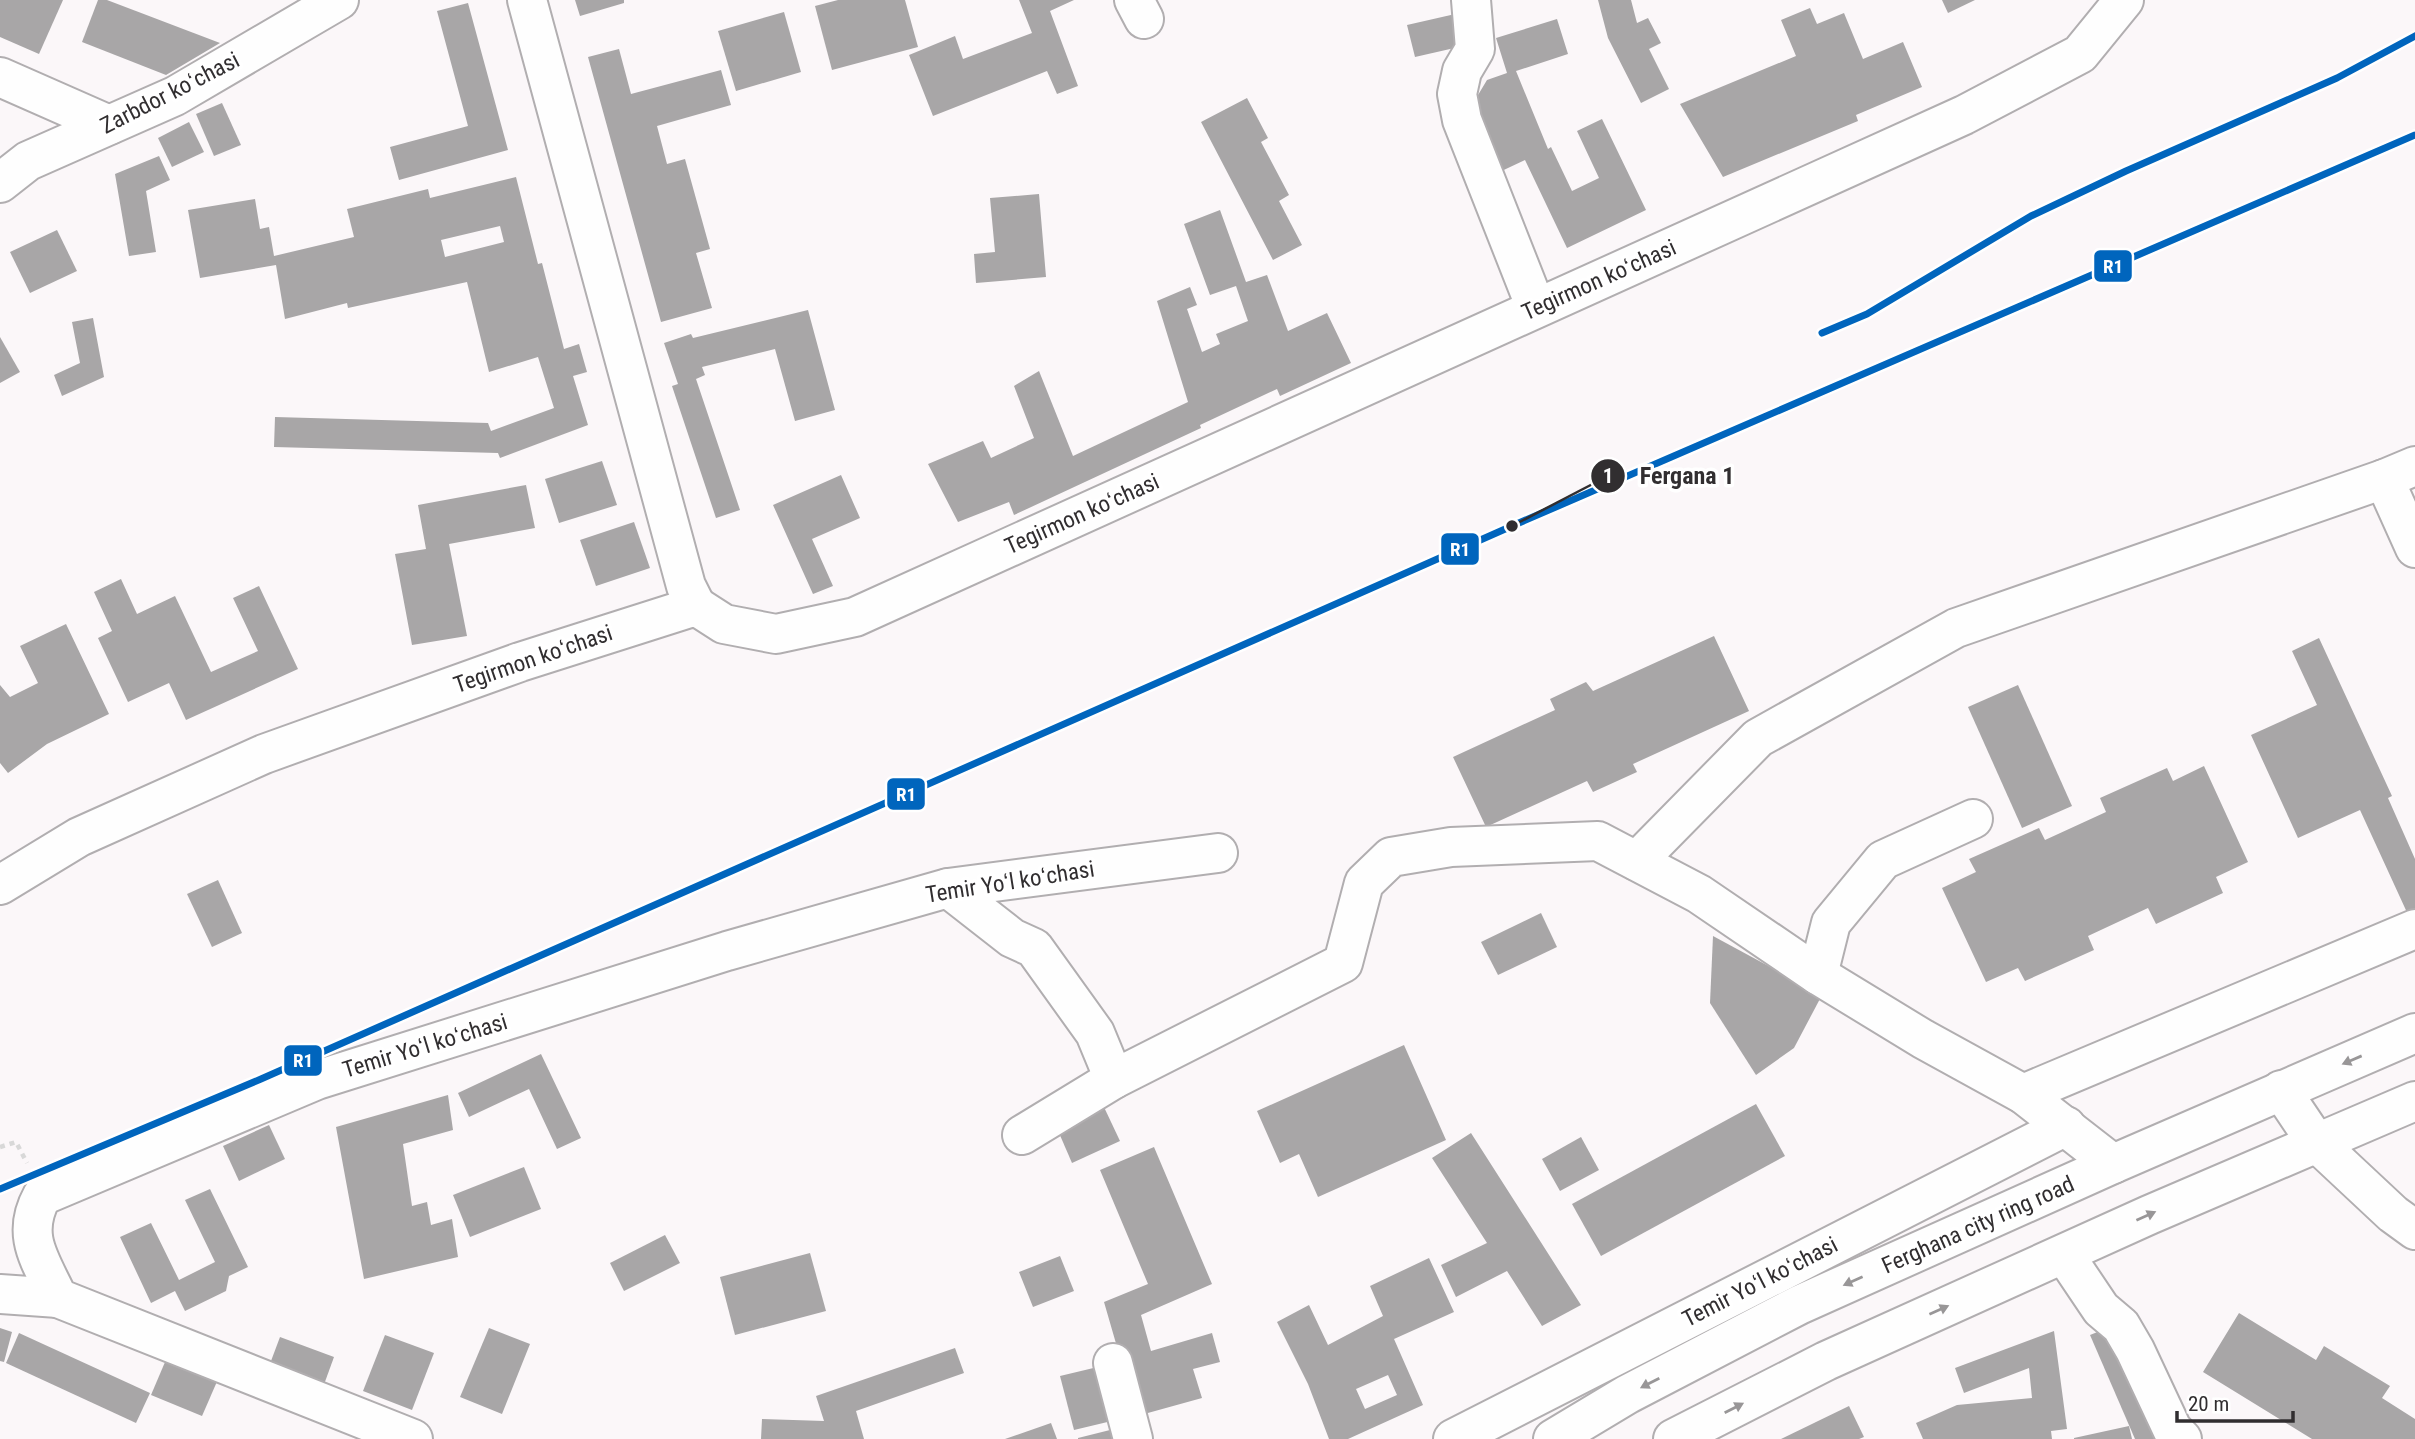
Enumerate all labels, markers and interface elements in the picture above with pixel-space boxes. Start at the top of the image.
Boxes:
street label: Zarbdor koʻchasi [96,46,244,140]
street label: Tegirmon koʻchasi [1518,234,1680,326]
line badge: R1 [2093,249,2133,283]
text: R1 [2103,255,2123,278]
callout: Fergana 1 [1591,453,1749,498]
text: Fergana 1 [1640,462,1734,490]
text: 1 [1603,464,1613,488]
street label: Tegirmon koʻchasi [1001,468,1163,560]
line badge: R1 [1440,532,1480,566]
text: R1 [1450,538,1470,561]
street label: Tegirmon koʻchasi [450,619,616,699]
line badge: R1 [886,777,926,811]
text: R1 [896,783,916,806]
street label: Temir Yoʻl koʻchasi [924,855,1096,909]
street label: Temir Yoʻl koʻchasi [339,1008,511,1084]
line badge: R1 [283,1044,323,1077]
text: R1 [293,1049,313,1072]
one-way arrow [2342,1054,2363,1065]
street label: Ferghana city ring road [1878,1170,2078,1280]
one-way arrow [2136,1210,2156,1222]
street label: Temir Yoʻl koʻchasi [1678,1231,1842,1333]
one-way arrow [1843,1275,1863,1287]
one-way arrow [1929,1304,1949,1316]
one-way arrow [1640,1377,1660,1388]
scale bar [2177,1380,2292,1424]
text: 20 m [2188,1392,2229,1416]
one-way arrow [1724,1403,1744,1415]

